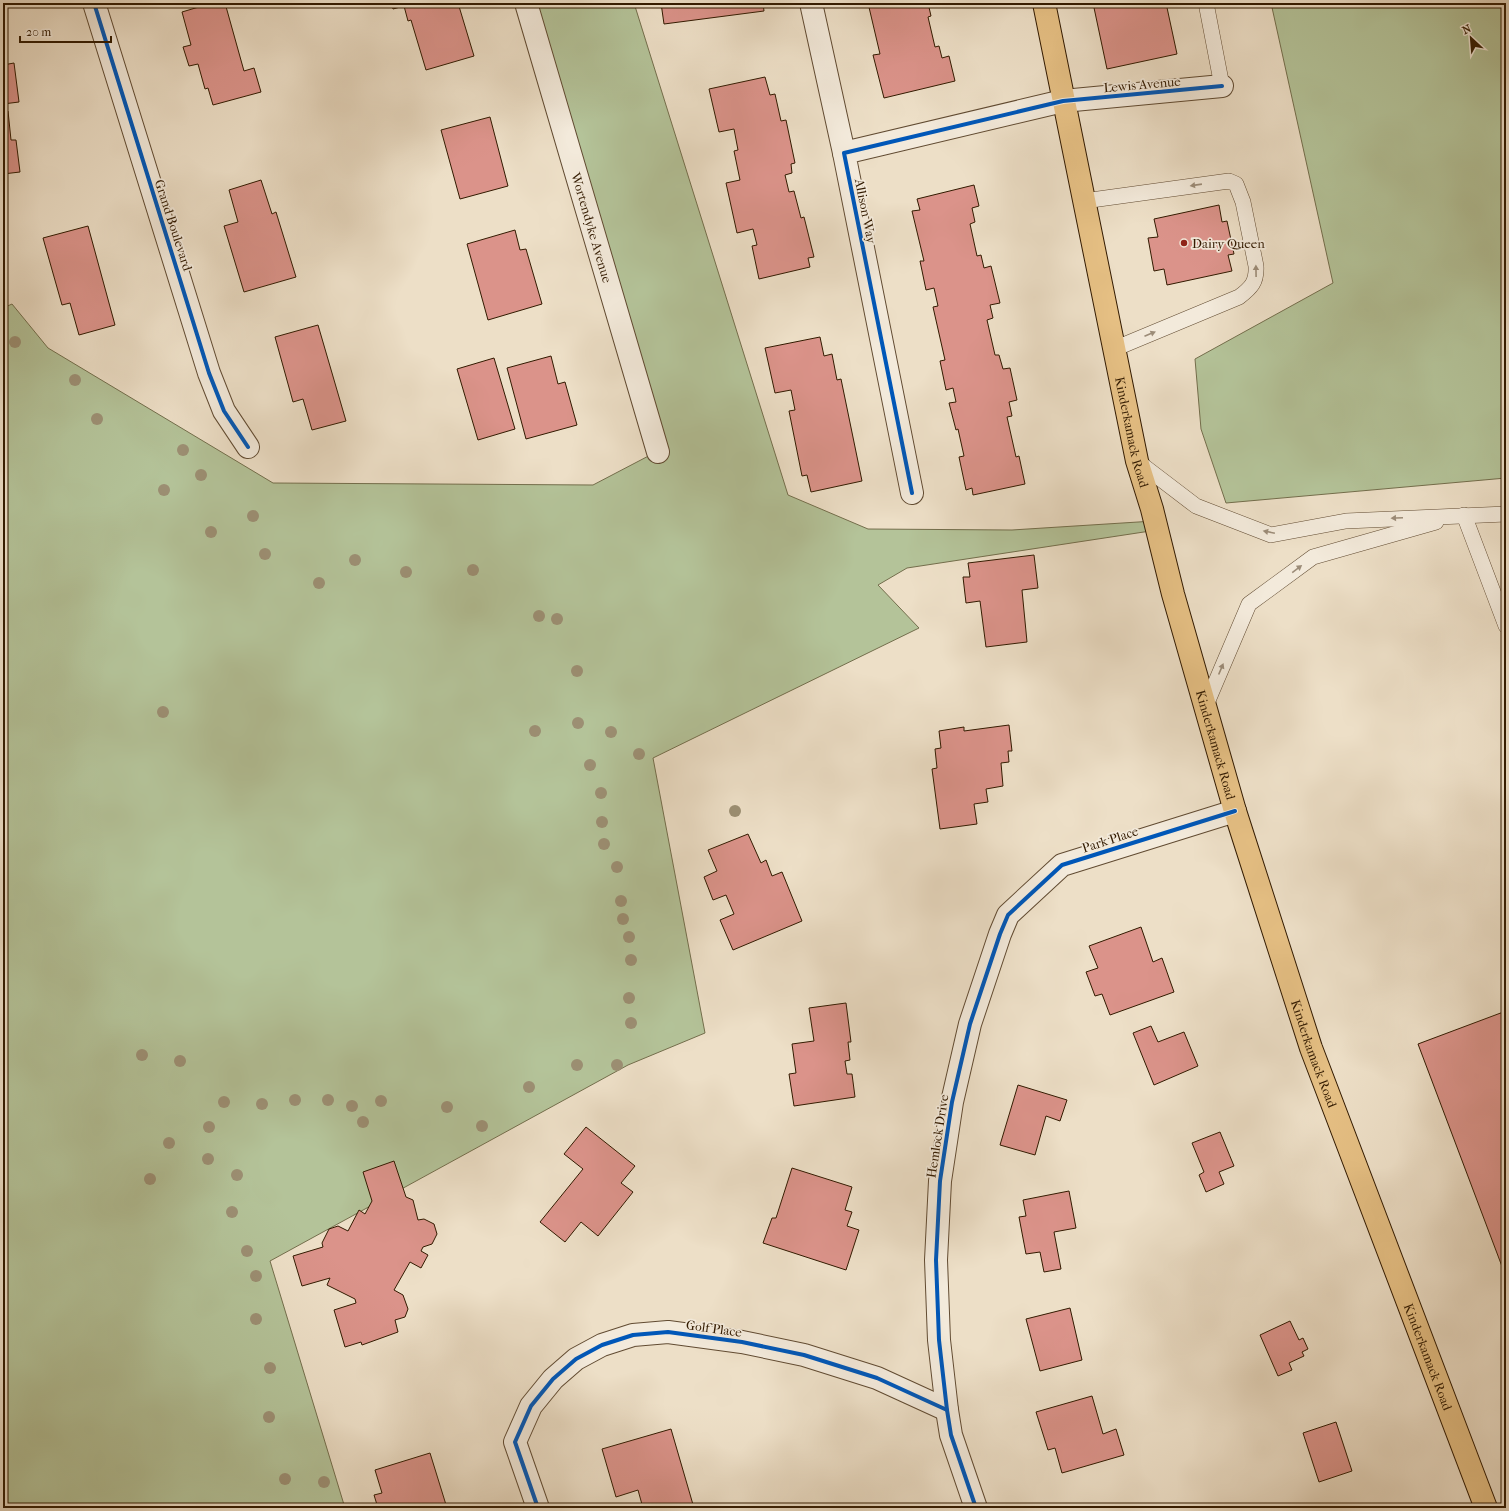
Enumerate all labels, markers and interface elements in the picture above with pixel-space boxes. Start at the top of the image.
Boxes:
scale bar [20,18,111,44]
north arrow [1451,18,1491,58]
text: N [1460,22,1474,37]
text: 20 m [26,25,51,39]
street label: Lewis Avenue [1103,74,1182,95]
street label: Wortendyke Avenue [568,170,615,285]
street label: Allison Way [852,176,879,246]
street label: Grand Boulevard [152,178,196,274]
one-way arrow [1190,182,1203,188]
place label: Dairy Queen [1192,236,1265,251]
marker: Dairy Queen [1179,238,1189,248]
one-way arrow [1253,264,1259,277]
one-way arrow [1144,331,1155,337]
street label: Kinderkamack Road [1112,375,1152,490]
one-way arrow [1391,515,1403,522]
one-way arrow [1262,529,1275,535]
one-way arrow [1291,564,1302,573]
one-way arrow [1219,663,1225,675]
street label: Kinderkamack Road [1193,688,1239,802]
street label: Park Place [1080,823,1141,856]
street label: Kinderkamack Road [1288,998,1340,1111]
street label: Hemlock Drive [923,1093,952,1179]
street label: Kinderkamack Road [1401,1301,1455,1413]
street label: Golf Place [685,1317,743,1340]

